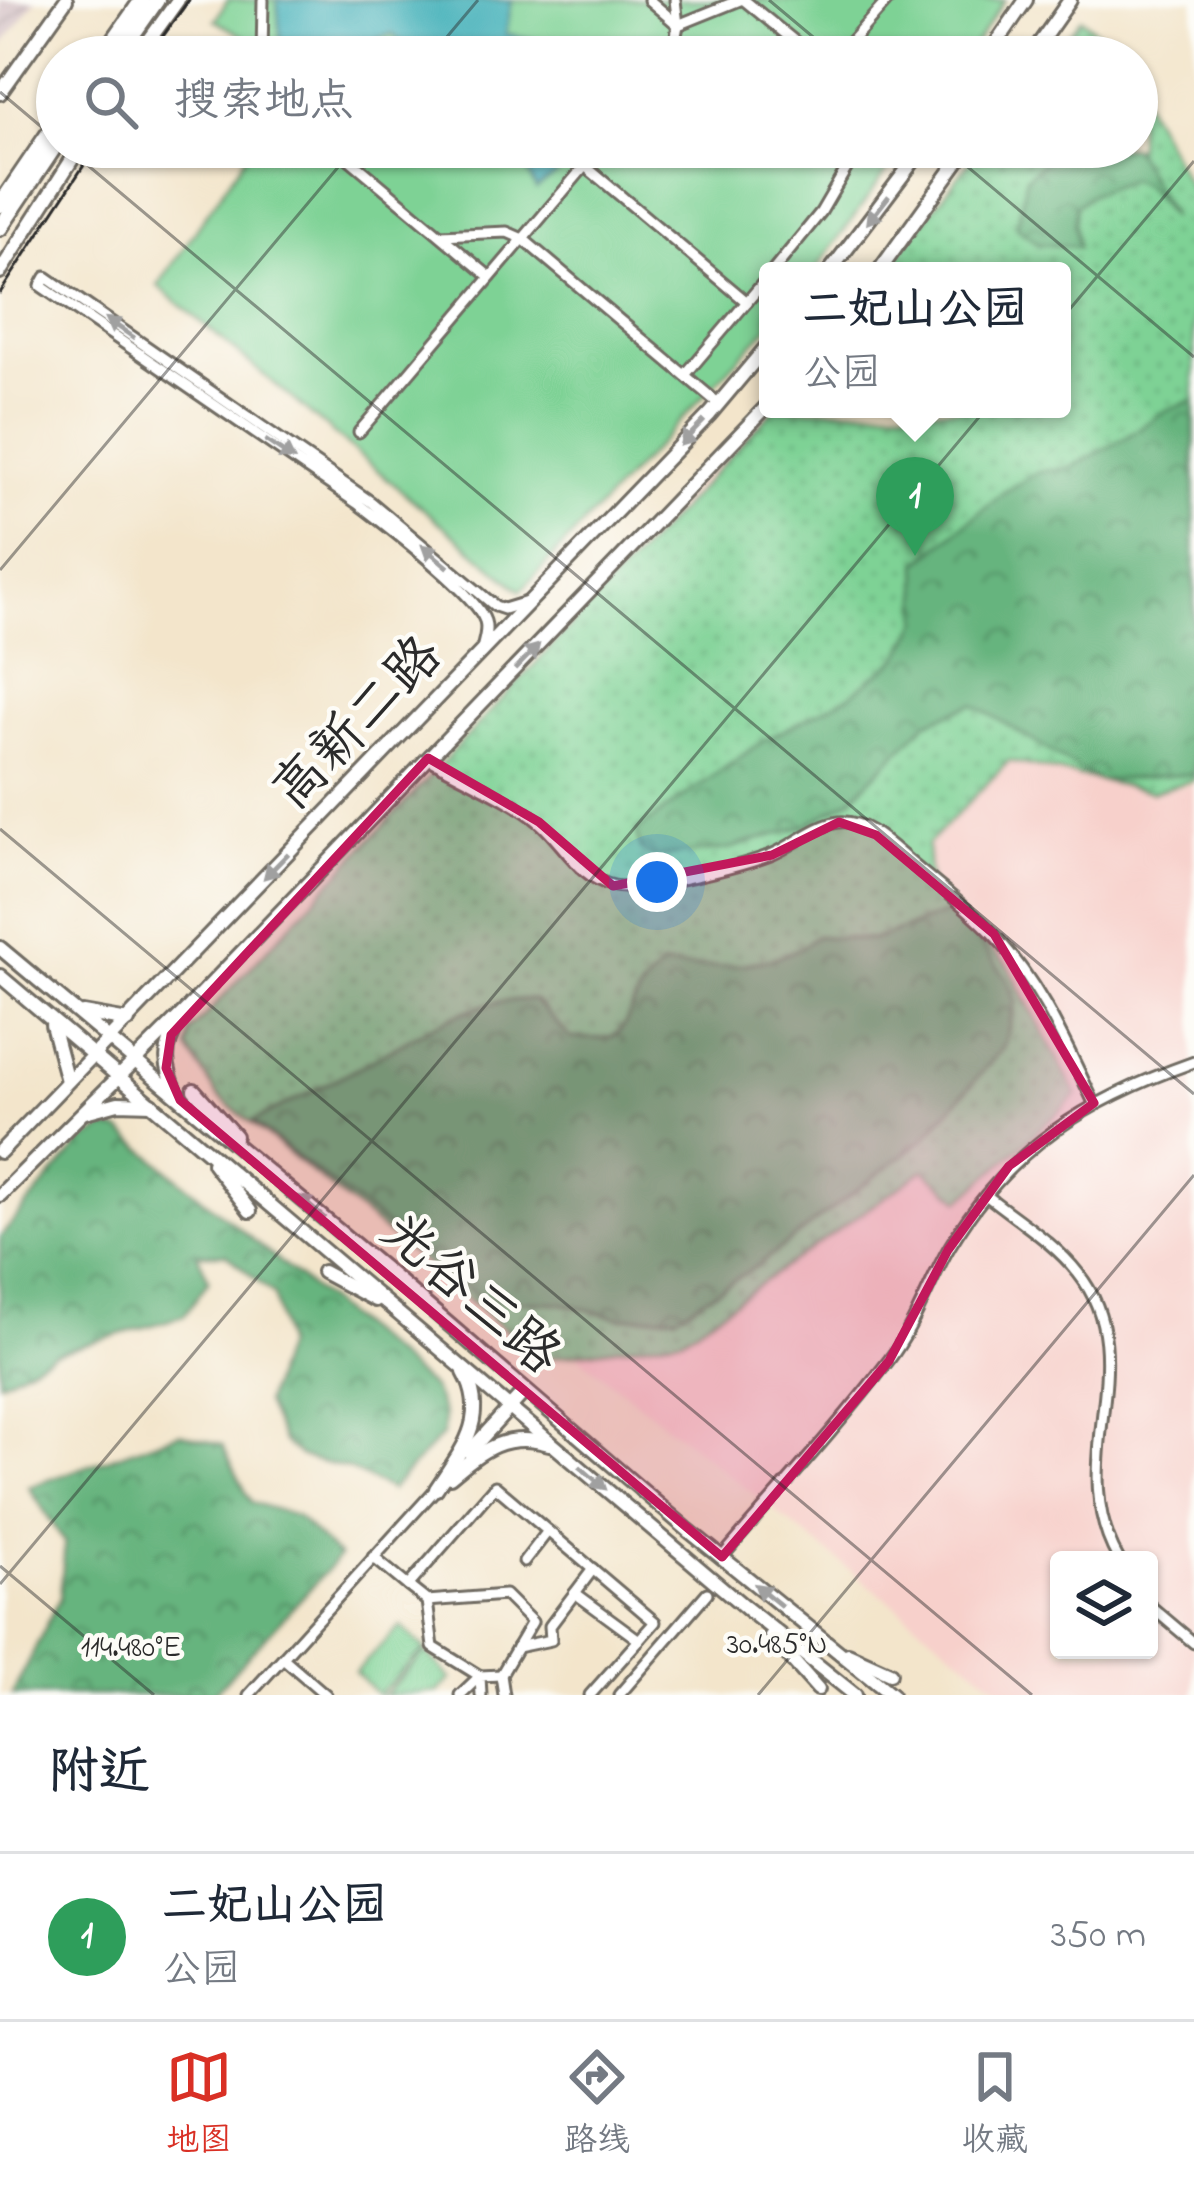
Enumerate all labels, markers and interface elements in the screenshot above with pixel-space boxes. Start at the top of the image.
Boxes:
search box [36,36,1158,168]
icon: search [78,69,144,135]
text: 搜索地点 [174,70,354,136]
one-way arrow [866,194,891,225]
popup [759,262,1071,418]
text: 二妃山公园 [802,279,1028,345]
one-way arrow [103,317,136,340]
text: 公园 [802,347,881,404]
one-way arrow [678,418,706,447]
one-way arrow [264,438,297,461]
pin: 1 [876,457,954,556]
one-way arrow [420,544,450,570]
street label: 高新二路 [256,620,462,830]
one-way arrow [513,643,541,671]
one-way arrow [262,851,290,880]
your location [627,852,687,912]
one-way arrow [296,1195,326,1221]
street label: 光谷三路 [362,1195,576,1396]
one-way arrow [578,1464,608,1490]
map controls [1050,1551,1158,1659]
button: layers [1050,1551,1158,1659]
one-way arrow [753,1583,784,1609]
text: 30.485°N [727,1624,827,1668]
text: 114.480°E [81,1627,181,1671]
text: 附近 [48,1737,150,1812]
text: 二妃山公园 [162,1875,387,1941]
text: 1 [81,1908,93,1965]
text: 350 m [1051,1908,1146,1965]
text: 公园 [162,1943,240,2000]
tab: 地图 [166,2044,232,2166]
tab: 路线 [564,2044,630,2166]
tab: 收藏 [962,2044,1028,2166]

